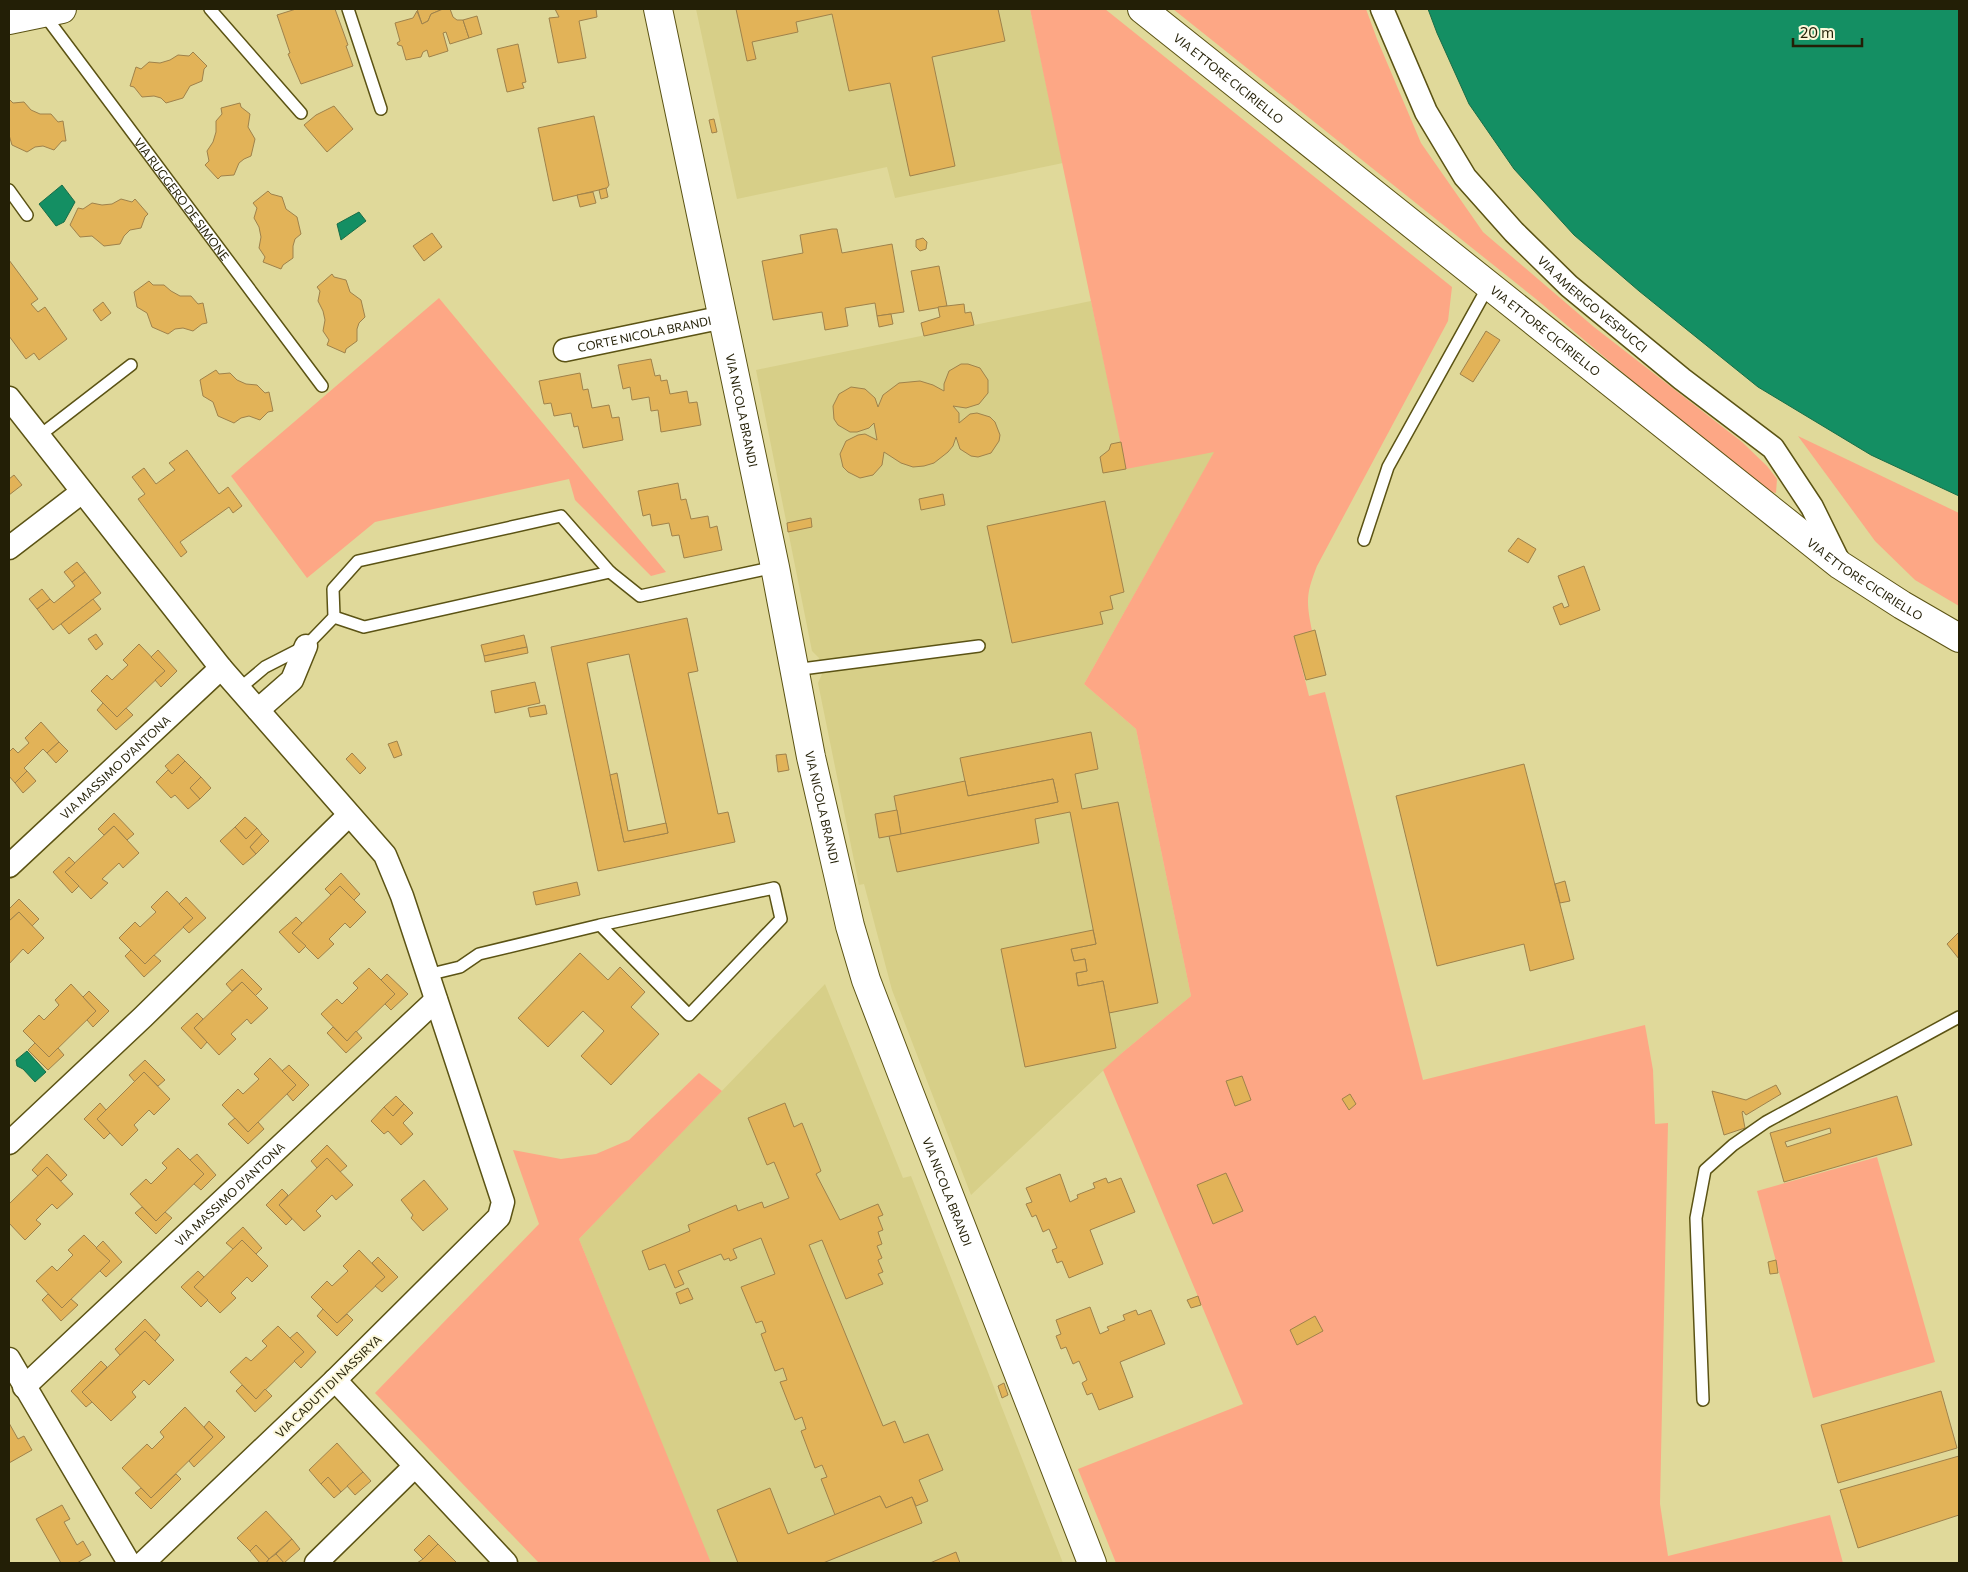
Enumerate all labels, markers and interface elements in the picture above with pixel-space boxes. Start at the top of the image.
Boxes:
scale bar [1793,15,1862,47]
text: 20 m [1800,23,1834,41]
street label: VIA ETTORE CICIRIELLO [1171,30,1287,126]
street label: VIA RUGGERO DE SIMONE [132,135,232,263]
street label: VIA AMERIGO VESPUCCI [1535,253,1650,355]
street label: VIA ETTORE CICIRIELLO [1488,282,1604,379]
street label: CORTE NICOLA BRANDI [576,313,712,354]
street label: VIA NICOLA BRANDI [723,352,761,468]
street label: VIA ETTORE CICIRIELLO [1805,535,1926,623]
street label: VIA MASSIMO D'ANTONA [57,712,173,822]
street label: VIA NICOLA BRANDI [803,750,842,865]
street label: VIA NICOLA BRANDI [920,1135,975,1248]
street label: VIA MASSIMO D'ANTONA [172,1139,287,1249]
street label: VIA CADUTI DI NASSIRYA [272,1332,384,1440]

